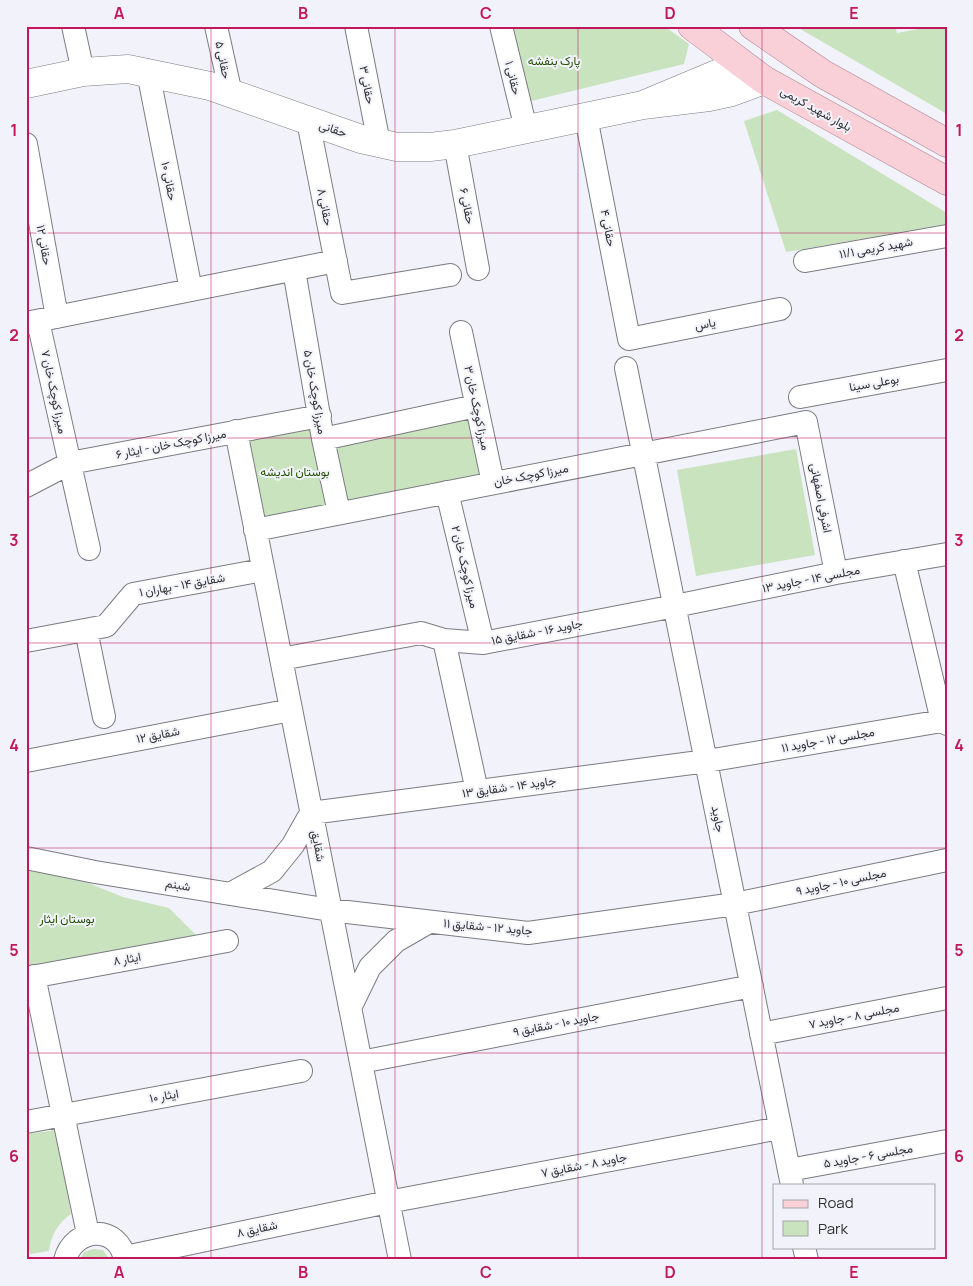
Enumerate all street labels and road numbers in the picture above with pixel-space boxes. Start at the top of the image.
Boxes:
street label: حقانی ۵ [211,40,236,80]
street label: حقانی ۱ [501,59,526,97]
street label: حقانی ۳ [355,64,380,106]
street label: بلوار شهید کریمی [778,82,855,135]
street label: حقانی [317,116,349,141]
street label: حقانی ۱۰ [157,160,182,202]
street label: حقانی ۶ [456,186,479,225]
street label: حقانی ۸ [314,187,337,227]
street label: حقانی ۴ [597,208,620,248]
street label: حقانی ۱۲ [33,223,56,266]
street label: شهید کریمی ۱۱/۱ [838,233,914,262]
street label: یاس [693,313,717,334]
street label: میرزا کوچک خان ۷ [37,348,72,435]
street label: میرزا کوچک خان ۵ [300,348,331,435]
street label: میرزا کوچک خان ۳ [460,364,495,452]
street label: بوعلی سینا [848,370,900,395]
street label: میرزا کوچک خان - ایثار ۶ [114,424,228,463]
street label: میرزا کوچک خان [492,459,570,490]
street label: اشرفی اصفهانی [806,462,837,534]
street label: میرزا کوچک خان ۲ [448,524,483,610]
street label: مجلسی ۱۴ - جاوید ۱۳ [761,561,861,596]
street label: شقایق ۱۴ - بهاران ۱ [138,569,226,600]
street label: جاوید ۱۶ - شقایق ۱۵ [490,614,584,649]
street label: شقایق ۱۲ [135,722,181,747]
street label: مجلسی ۱۲ - جاوید ۱۱ [780,723,876,756]
street label: جاوید ۱۴ - شقایق ۱۳ [461,772,557,802]
street label: جاوید [708,804,729,834]
street label: شقایق [307,829,330,863]
street label: مجلسی ۱۰ - جاوید ۹ [794,864,888,899]
street label: شبنم [164,874,192,895]
street label: جاوید ۱۲ - شقایق ۱۱ [443,914,533,939]
street label: ایثار ۸ [112,948,142,969]
street label: مجلسی ۸ - جاوید ۷ [807,998,901,1033]
street label: جاوید ۱۰ - شقایق ۹ [511,1007,600,1040]
street label: ایثار ۱۰ [148,1085,180,1106]
street label: مجلسی ۶ - جاوید ۵ [822,1139,914,1172]
street label: جاوید ۸ - شقایق ۷ [540,1148,628,1181]
street label: شقایق ۸ [235,1216,279,1241]

